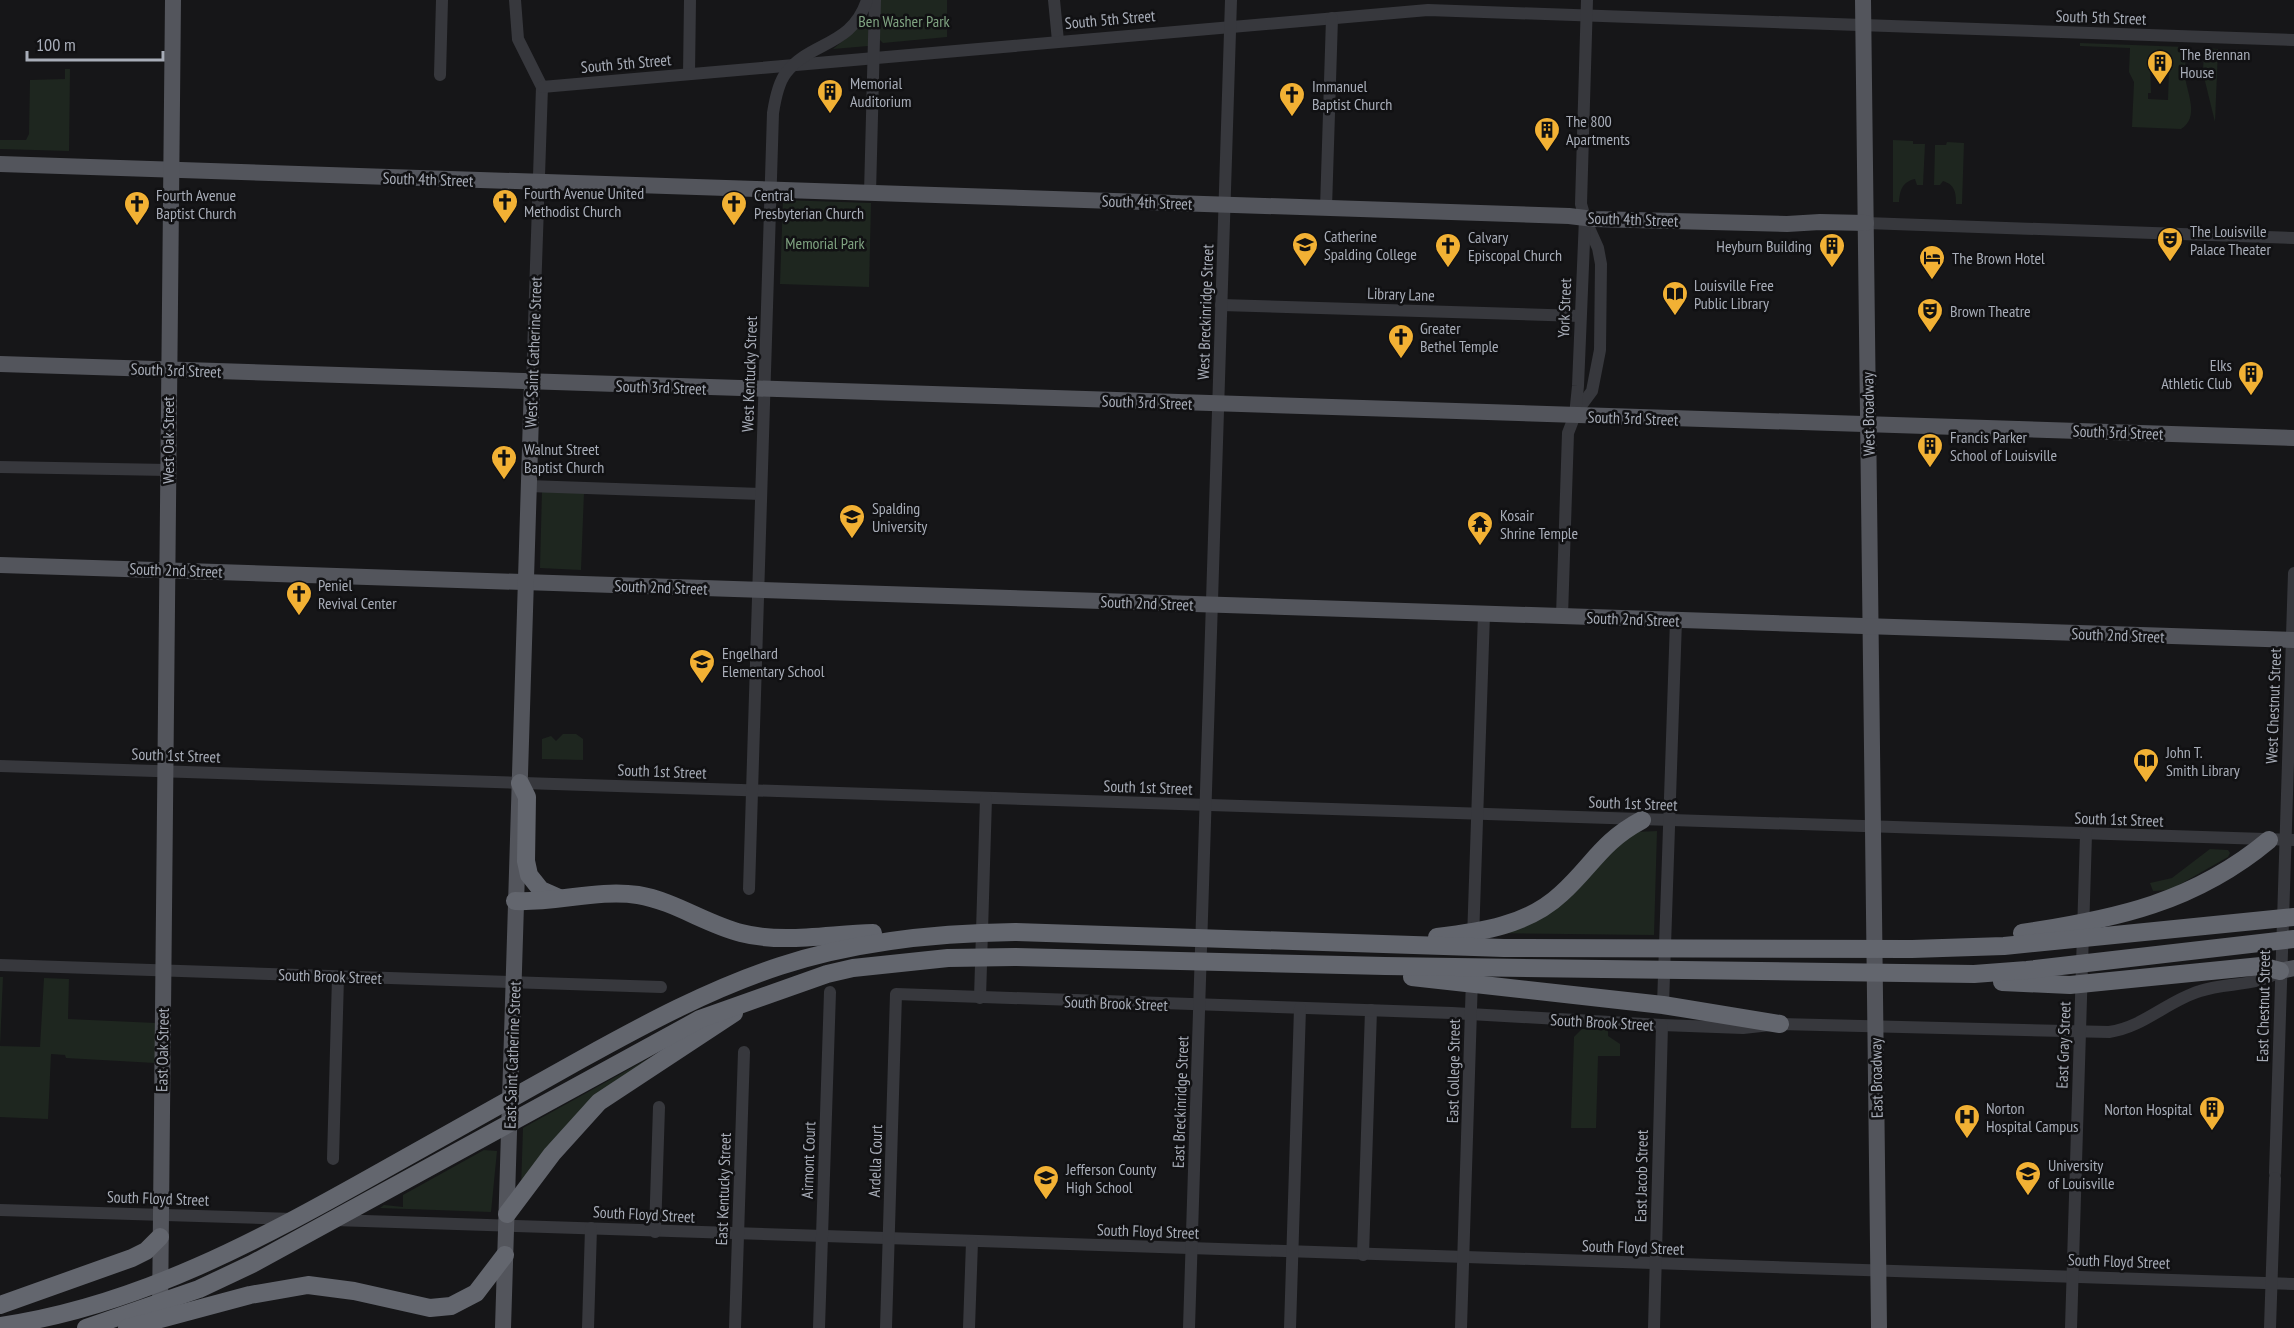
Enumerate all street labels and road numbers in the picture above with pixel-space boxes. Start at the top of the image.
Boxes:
street label: South 5th Street [1064,5,1157,33]
street label: South 5th Street [2055,5,2147,29]
street label: South 5th Street [580,49,673,77]
street label: South 4th Street [382,167,474,191]
street label: South 4th Street [1101,190,1193,214]
street label: South 4th Street [1587,207,1679,231]
street label: West Breckinridge Street [1193,243,1217,380]
street label: West Saint Catherine Street [520,276,546,428]
street label: York Street [1553,277,1575,338]
street label: Library Lane [1367,283,1435,305]
street label: West Kentucky Street [737,315,761,432]
street label: South 3rd Street [130,358,222,382]
street label: West Broadway [1857,372,1879,456]
street label: South 3rd Street [615,375,707,399]
street label: South 3rd Street [1101,390,1193,414]
street label: West Oak Street [158,396,178,484]
street label: South 3rd Street [1587,406,1679,430]
street label: South 3rd Street [2072,420,2164,444]
street label: South 2nd Street [129,558,224,582]
street label: South 2nd Street [614,575,709,599]
street label: South 2nd Street [1100,591,1195,615]
street label: South 2nd Street [1586,607,1681,631]
street label: South 2nd Street [2071,623,2166,647]
street label: West Chestnut Street [2261,647,2285,764]
street label: South 1st Street [131,743,221,767]
street label: South 1st Street [617,759,707,783]
street label: South 1st Street [1103,775,1193,799]
street label: South 1st Street [1588,791,1678,815]
street label: South 1st Street [2074,807,2164,831]
street label: East Chestnut Street [2252,949,2274,1062]
street label: South Brook Street [278,964,383,988]
street label: East Saint Catherine Street [499,980,525,1129]
street label: South Brook Street [1064,991,1169,1015]
street label: East Gray Street [2051,1000,2075,1089]
street label: East Oak Street [151,1007,173,1092]
street label: South Brook Street [1550,1009,1655,1035]
street label: East College Street [1442,1018,1464,1123]
street label: East Breckinridge Street [1168,1035,1192,1168]
street label: East Broadway [1865,1038,1887,1118]
street label: Airmont Court [797,1120,819,1199]
street label: Ardella Court [864,1124,886,1198]
street label: East Jacob Street [1630,1129,1652,1222]
street label: East Kentucky Street [711,1132,735,1246]
street label: South Floyd Street [107,1186,210,1210]
street label: South Floyd Street [592,1201,696,1227]
street label: South Floyd Street [1097,1219,1200,1243]
street label: South Floyd Street [1582,1235,1685,1259]
street label: South Floyd Street [2068,1249,2171,1273]

